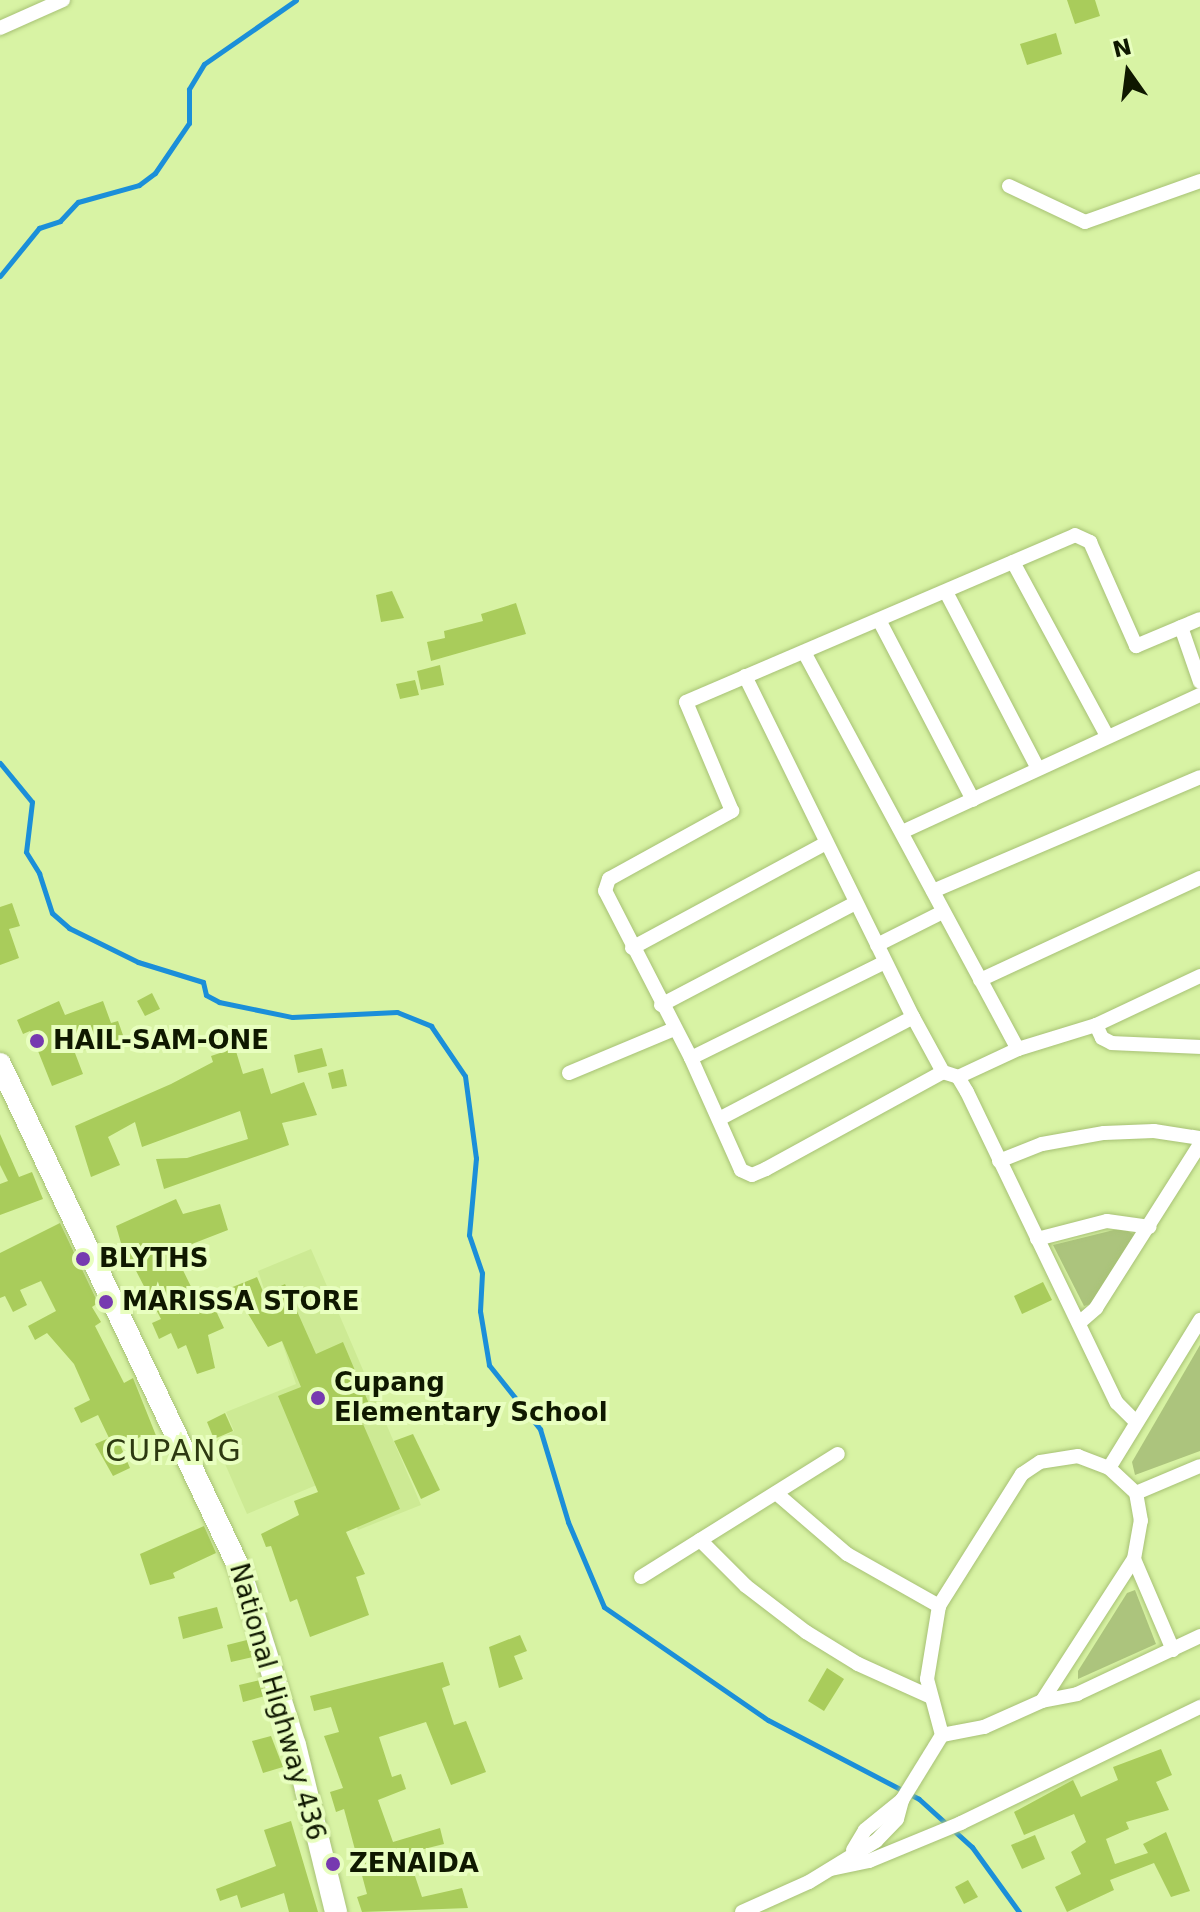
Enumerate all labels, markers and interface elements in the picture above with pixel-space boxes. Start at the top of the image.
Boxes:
north arrow [1088,32,1168,112]
text: N [1110,34,1134,63]
place label: HAIL-SAM-ONE [53,1025,269,1057]
marker: HAIL-SAM-ONE [28,1032,46,1050]
place label: BLYTHS [99,1243,208,1275]
marker: BLYTHS [74,1250,92,1268]
place label: MARISSA STORE [122,1286,359,1318]
marker: MARISSA STORE [97,1293,115,1311]
place label: Cupang Elementary School [334,1367,608,1428]
marker: Cupang Elementary School [309,1389,327,1407]
district label: CUPANG [105,1433,243,1469]
street label: National Highway 436 [222,1560,332,1844]
place label: ZENAIDA [349,1848,479,1880]
marker: ZENAIDA [324,1855,342,1873]

